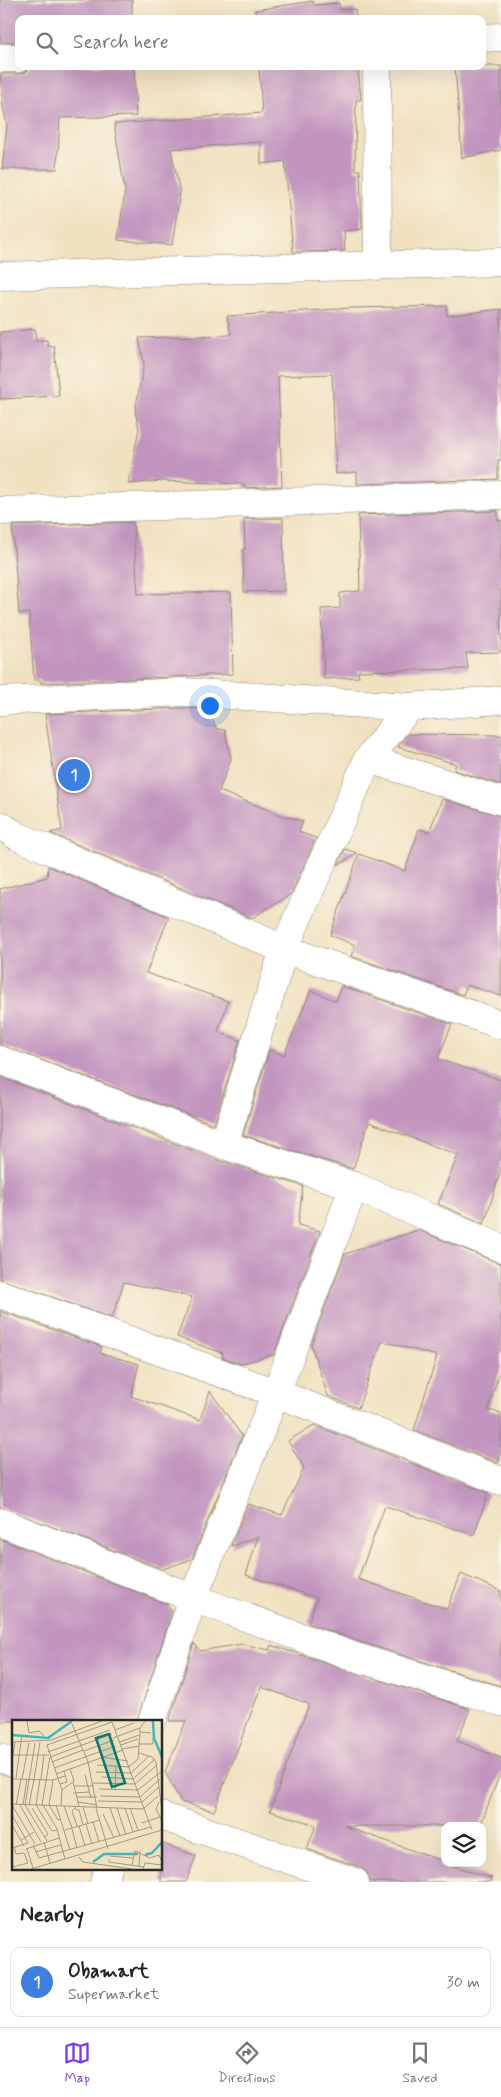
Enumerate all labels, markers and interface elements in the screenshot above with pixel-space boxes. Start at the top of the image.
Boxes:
search box [15,15,486,70]
icon: search [33,29,61,57]
text: Search here [73,30,169,55]
your location [197,693,223,719]
pin: 1 [58,756,90,794]
inset map [12,1720,162,1870]
map controls [441,1822,486,1867]
button: layers [441,1822,486,1867]
text: Nearby [20,1901,84,1929]
text: Obamart [68,1959,149,1984]
text: 1 [33,1972,41,1993]
text: 30 m [447,1972,480,1993]
text: Supermarket [68,1984,159,2005]
tab: Map [63,2039,91,2087]
tab: Directions [218,2039,276,2087]
tab: Saved [402,2039,438,2087]

